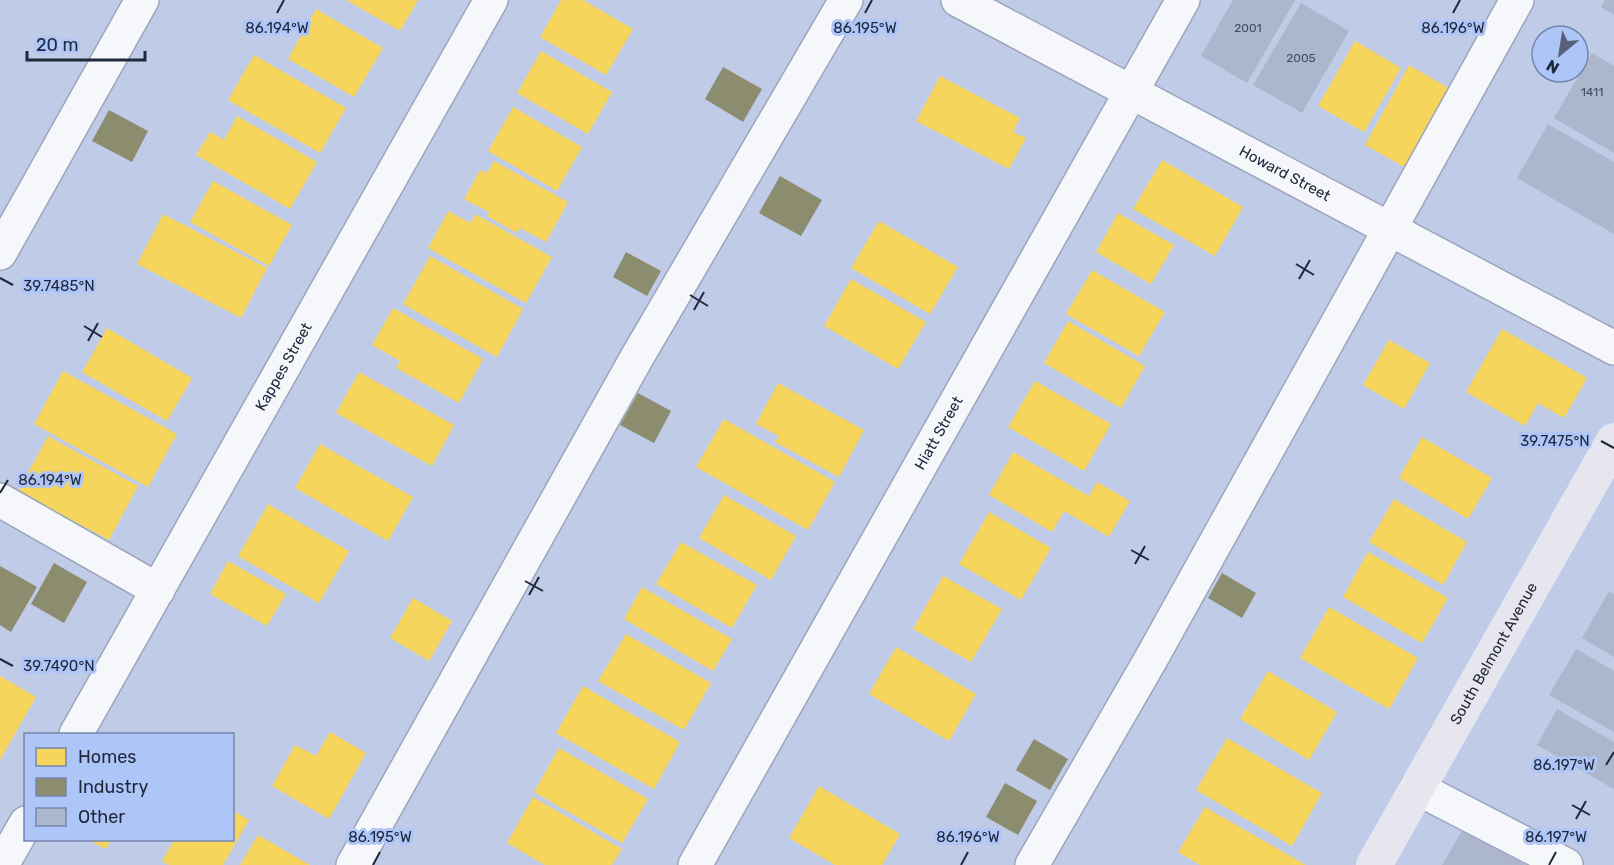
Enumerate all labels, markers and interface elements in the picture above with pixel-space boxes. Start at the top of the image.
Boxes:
text: 86.194°W [245,19,309,37]
text: 86.195°W [833,19,897,37]
text: 86.196°W [1421,19,1485,37]
house number: 2001 [1234,21,1262,35]
scale bar [27,24,146,62]
north arrow [1530,24,1590,84]
text: 20 m [36,34,78,56]
house number: 2005 [1286,51,1316,65]
text: N [1543,55,1562,78]
house number: 1411 [1581,85,1603,99]
street label: Howard Street [1236,142,1334,205]
text: 39.7485°N [23,277,95,295]
street label: Kappes Street [252,319,316,414]
street label: Hiatt Street [911,393,967,473]
text: 39.7475°N [1520,432,1590,450]
text: 86.194°W [18,471,82,489]
street label: South Belmont Avenue [1446,579,1541,728]
text: 39.7490°N [23,657,95,675]
legend [24,733,234,841]
text: Homes [78,746,136,768]
text: 86.197°W [1533,756,1595,774]
text: Industry [78,776,148,798]
text: Other [78,806,125,828]
text: 86.195°W [348,828,412,846]
text: 86.196°W [936,828,1000,846]
text: 86.197°W [1525,828,1587,846]

